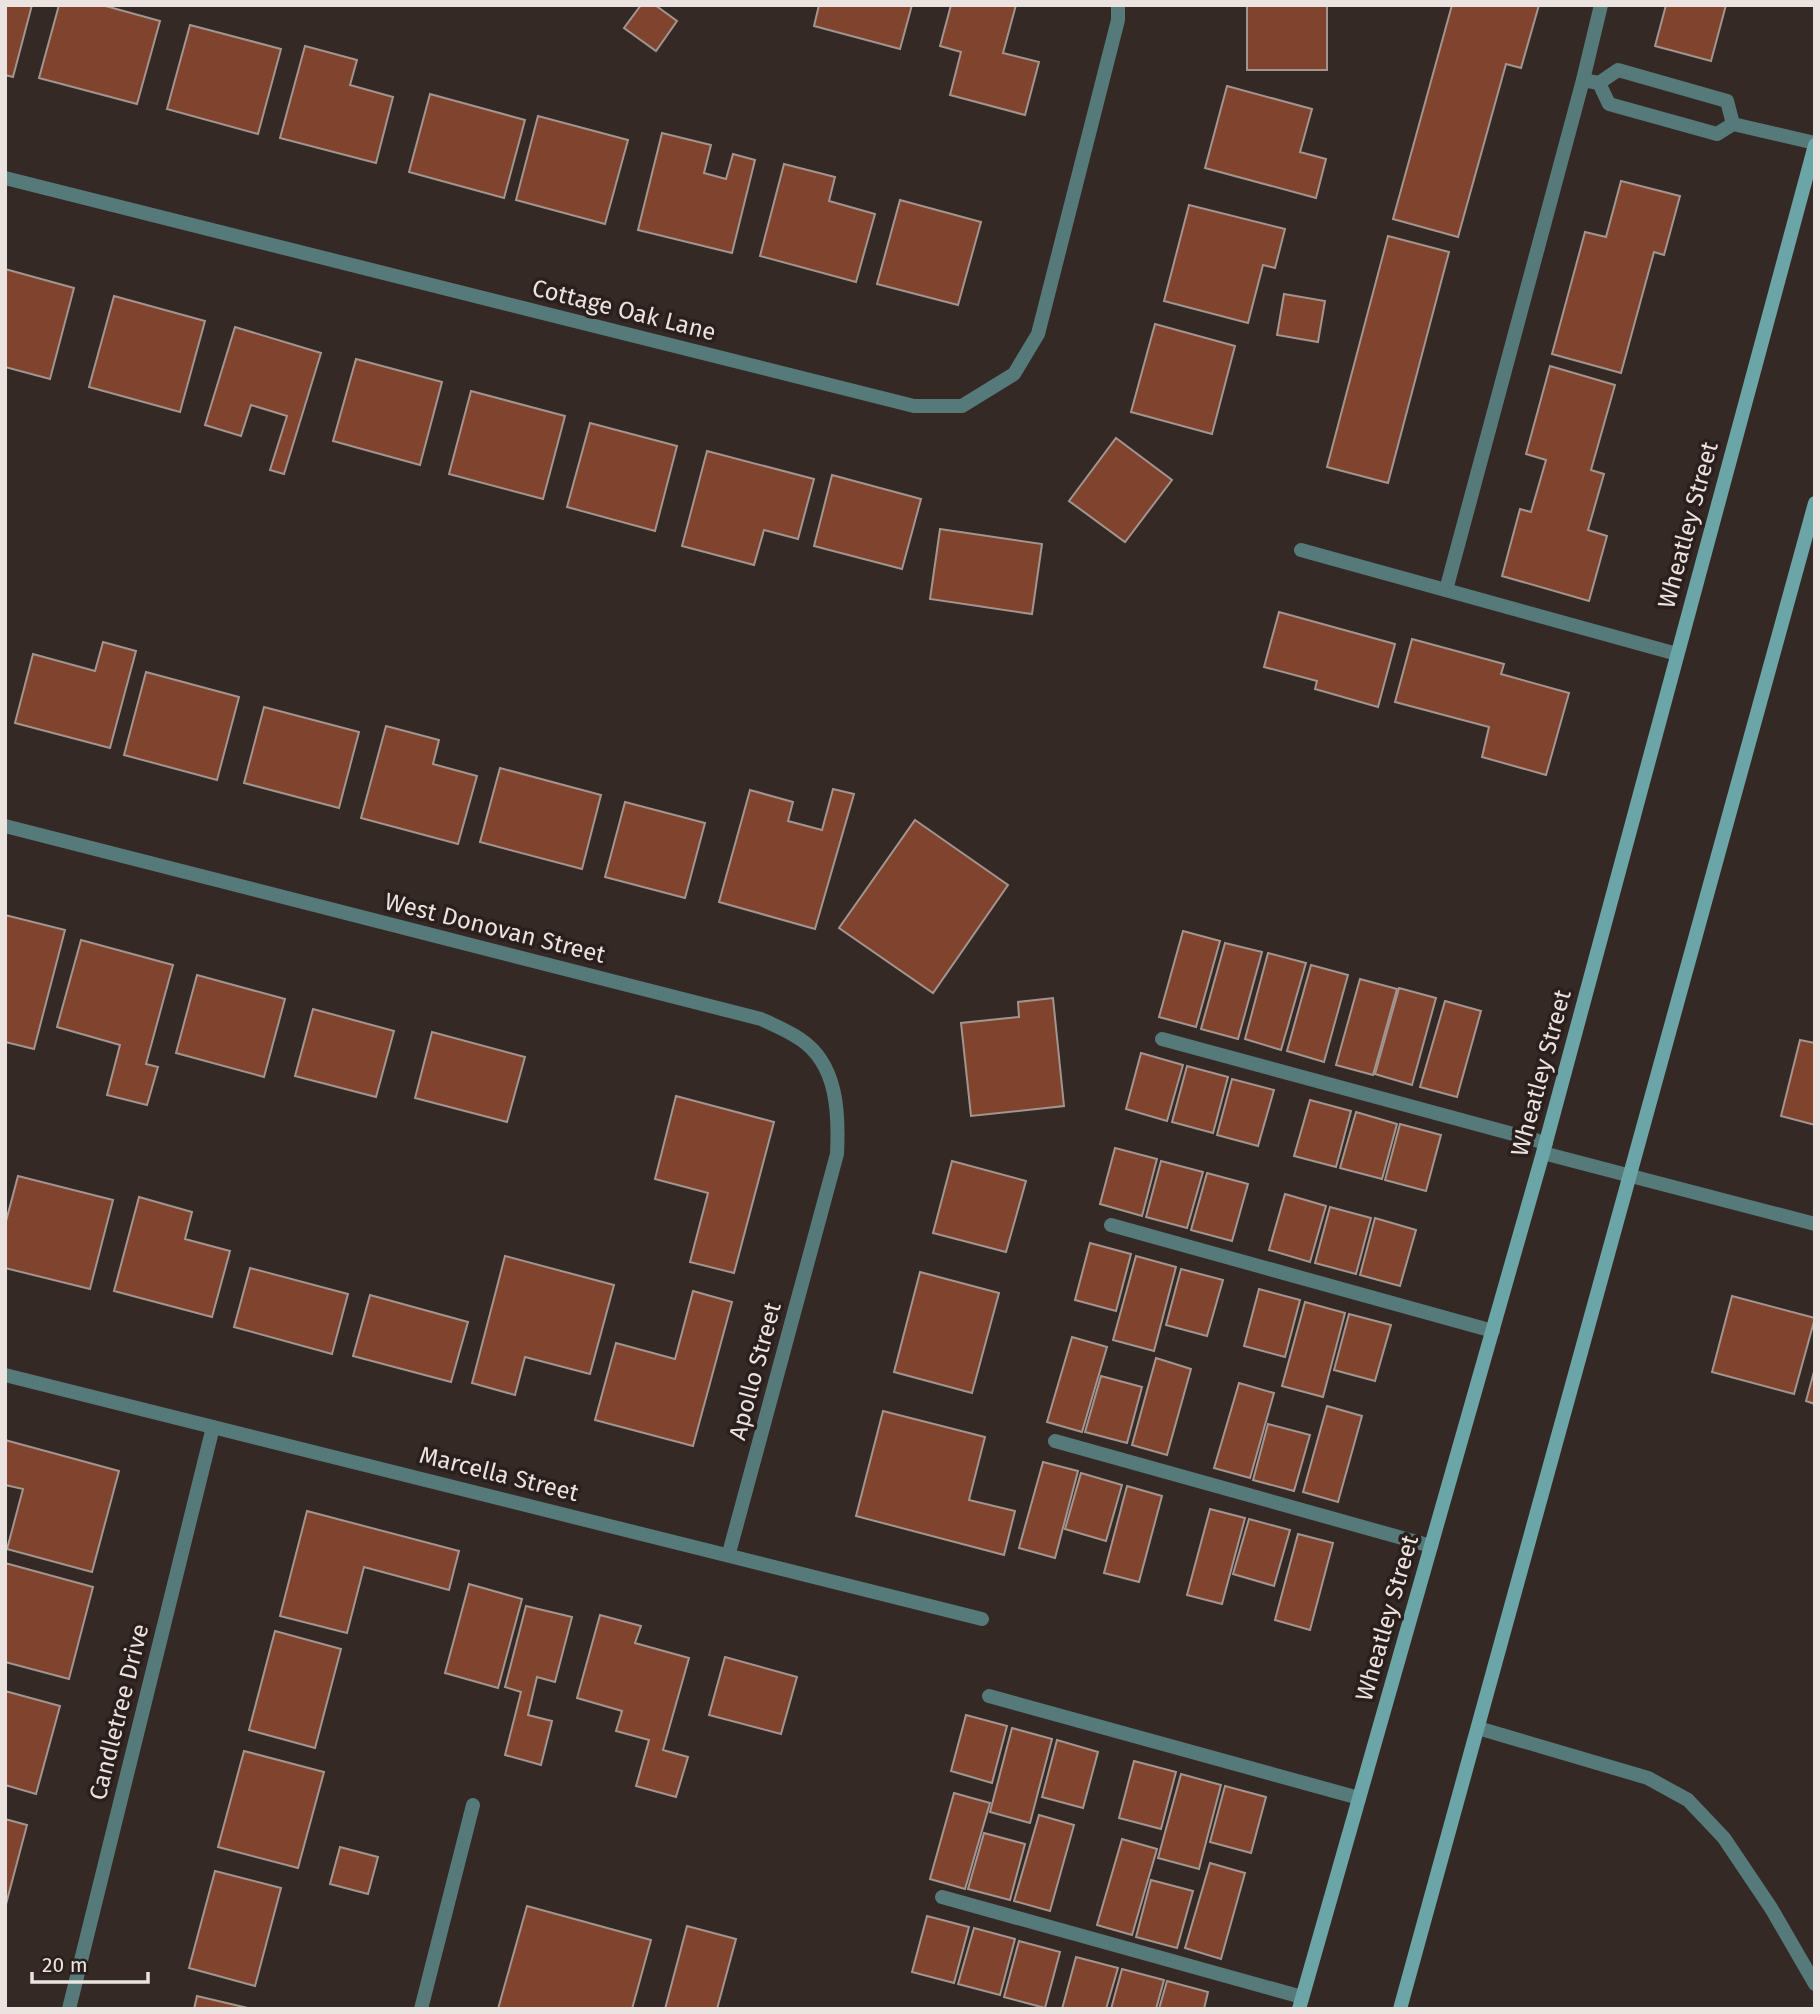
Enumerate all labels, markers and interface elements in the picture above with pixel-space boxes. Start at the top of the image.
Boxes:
street label: Cottage Oak Lane [529,274,719,346]
street label: Wheatley Street [1652,438,1724,611]
street label: West Donovan Street [382,887,609,969]
street label: Wheatley Street [1505,986,1577,1159]
street label: Apollo Street [723,1299,787,1443]
street label: Marcella Street [417,1441,582,1507]
street label: Wheatley Street [1350,1531,1424,1704]
street label: Candletree Drive [84,1621,154,1803]
scale bar [32,1940,147,1984]
text: 20 m [42,1952,88,1978]

